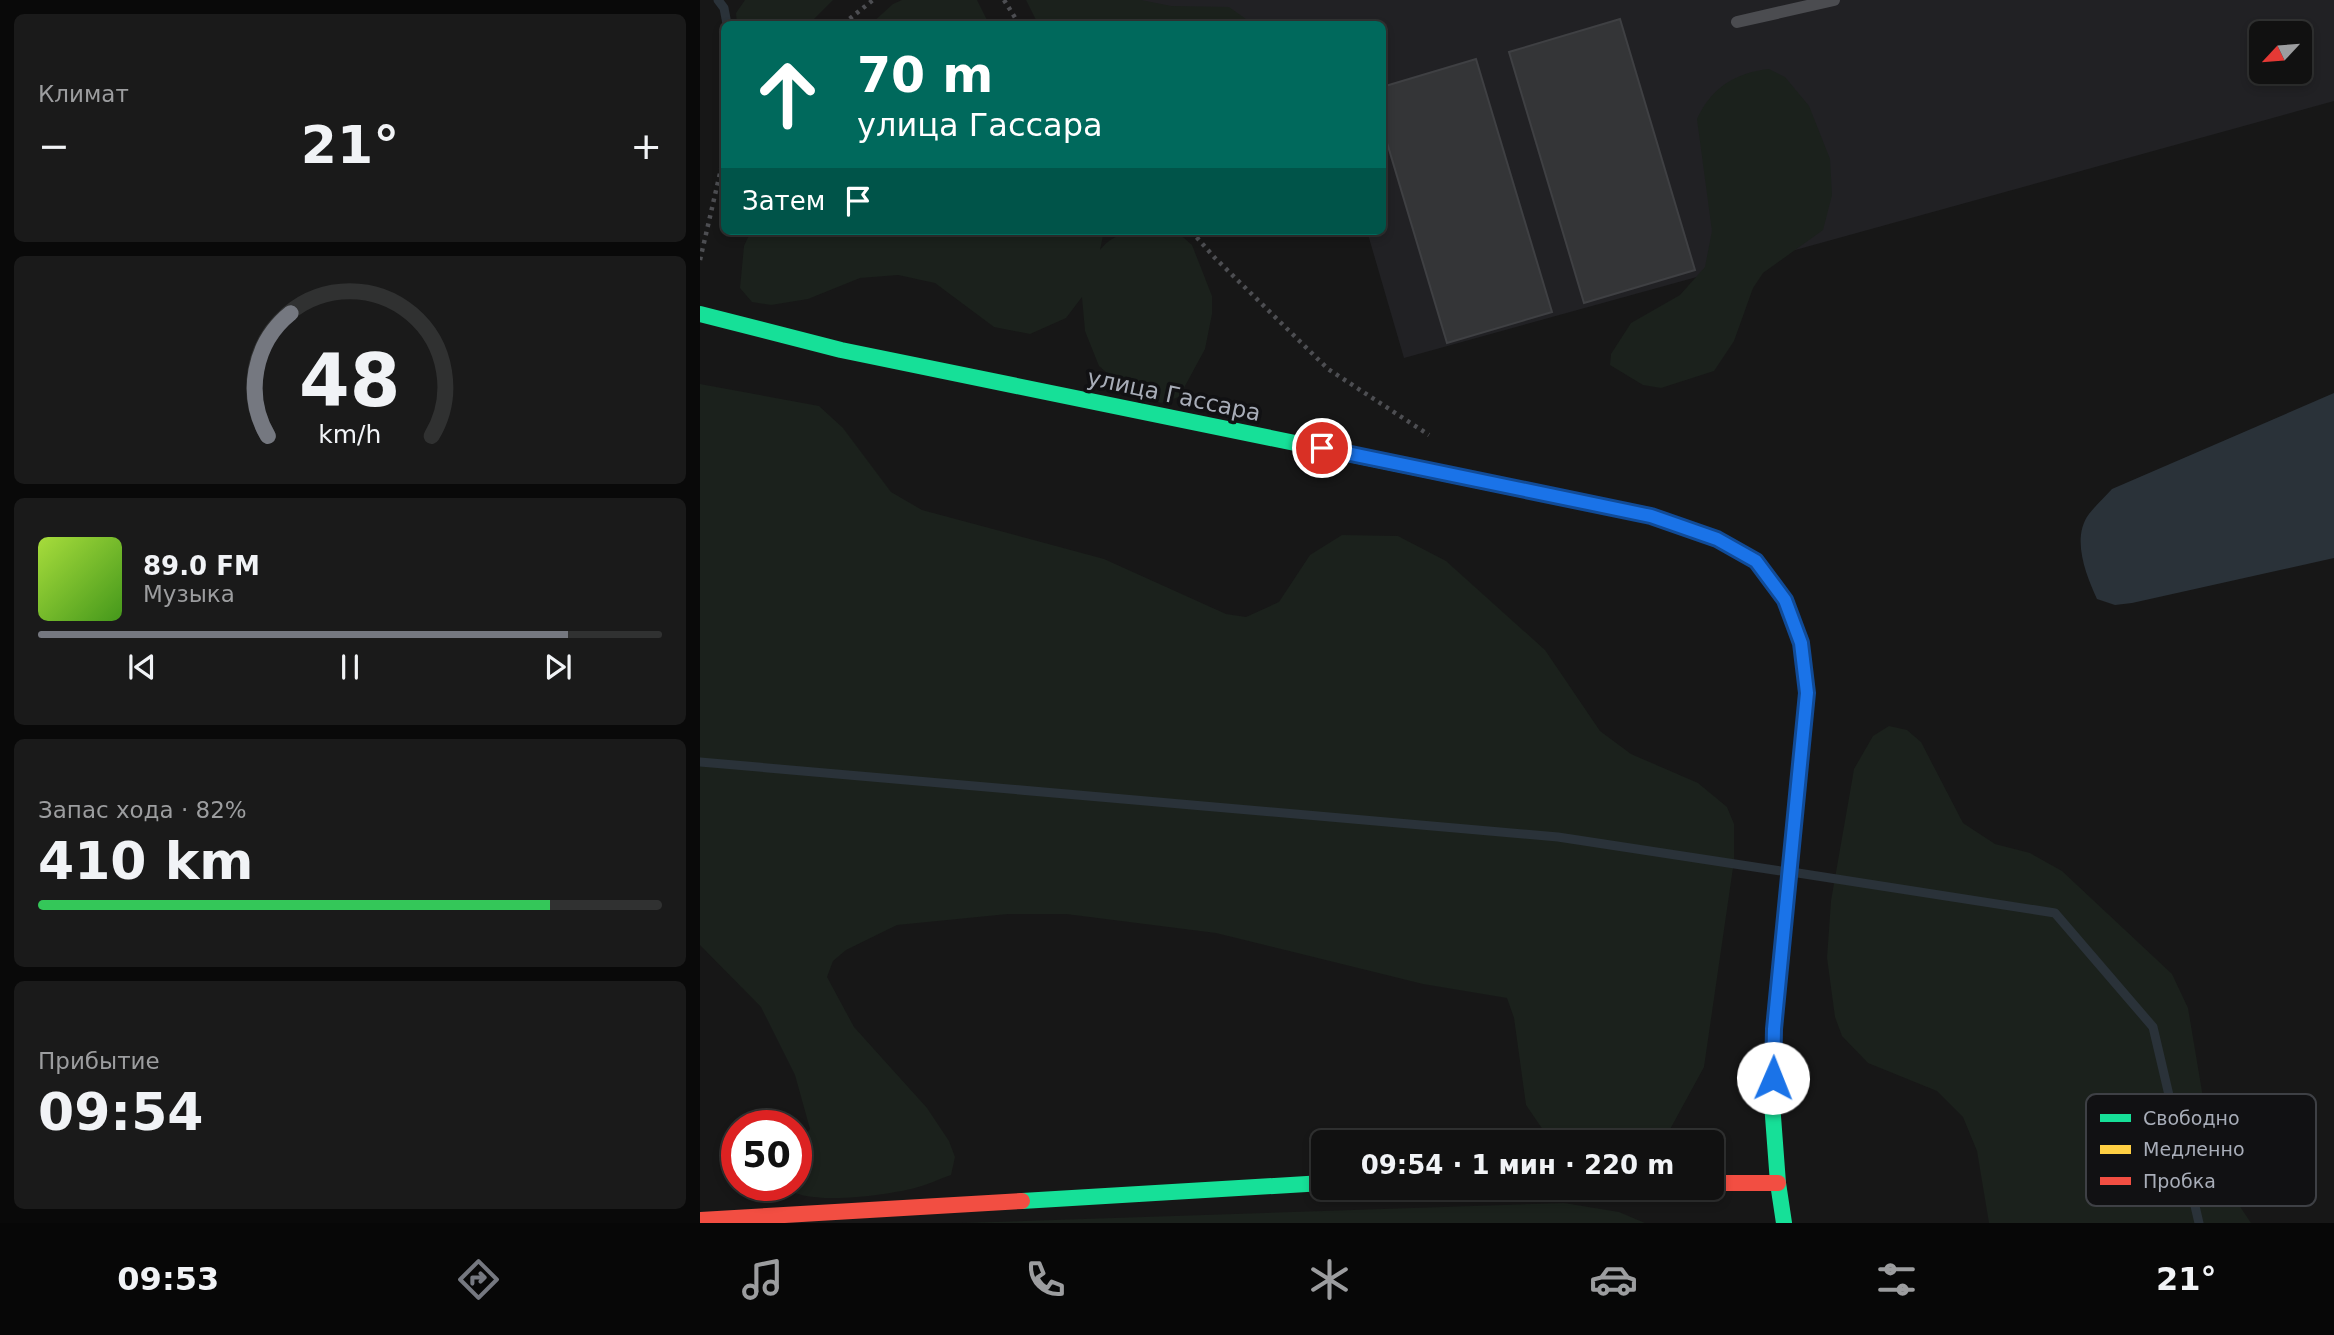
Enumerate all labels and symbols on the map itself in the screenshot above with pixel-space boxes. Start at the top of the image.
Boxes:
north arrow [2249,21,2312,84]
street label: улица Гассара [1085,364,1263,426]
pin [1292,418,1352,478]
position arrow [1736,1041,1810,1115]
legend [2086,1094,2316,1206]
text: Свободно [2143,1107,2240,1129]
speed limit sign: 50 [721,1110,812,1201]
text: Медленно [2143,1138,2245,1160]
text: Пробка [2143,1170,2216,1192]

